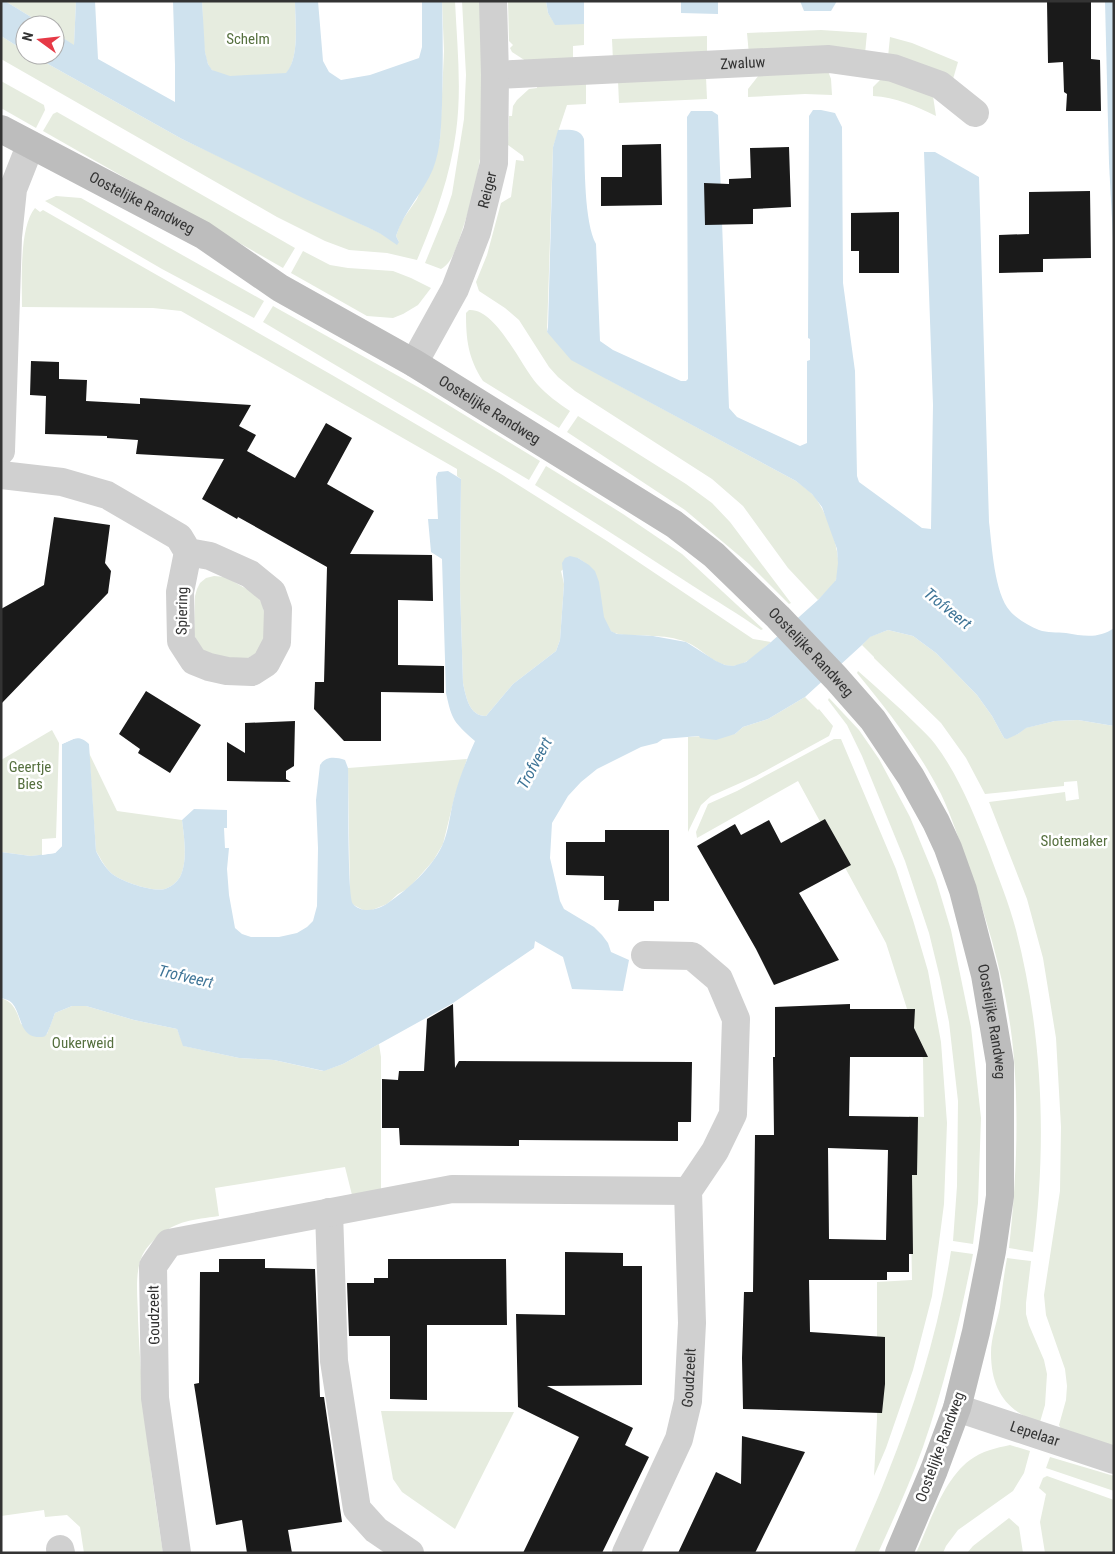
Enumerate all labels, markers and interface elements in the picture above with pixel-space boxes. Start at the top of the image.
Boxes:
north arrow [15,15,65,65]
text: N [19,30,36,43]
park label: Schelm [226,30,270,48]
street label: Zwaluw [720,53,766,73]
street label: Oostelijke Randweg [86,168,197,238]
street label: Reiger [474,169,501,210]
street label: Oostelijke Randweg [435,371,544,448]
water label: Trofveert [920,584,976,634]
street label: Spiering [173,587,191,635]
street label: Oostelijke Randweg [765,604,858,701]
water label: Trofveert [513,734,556,792]
park label: Geertje Bies [9,758,51,793]
park label: Slotemaker [1041,832,1108,850]
water label: Trofveert [157,961,215,992]
street label: Oostelijke Randweg [974,962,1009,1079]
park label: Oukerweid [52,1034,114,1052]
street label: Goudzeelt [144,1285,164,1345]
street label: Goudzeelt [678,1348,700,1409]
street label: Oostelijke Randweg [912,1389,968,1505]
street label: Lepelaar [1008,1417,1062,1450]

